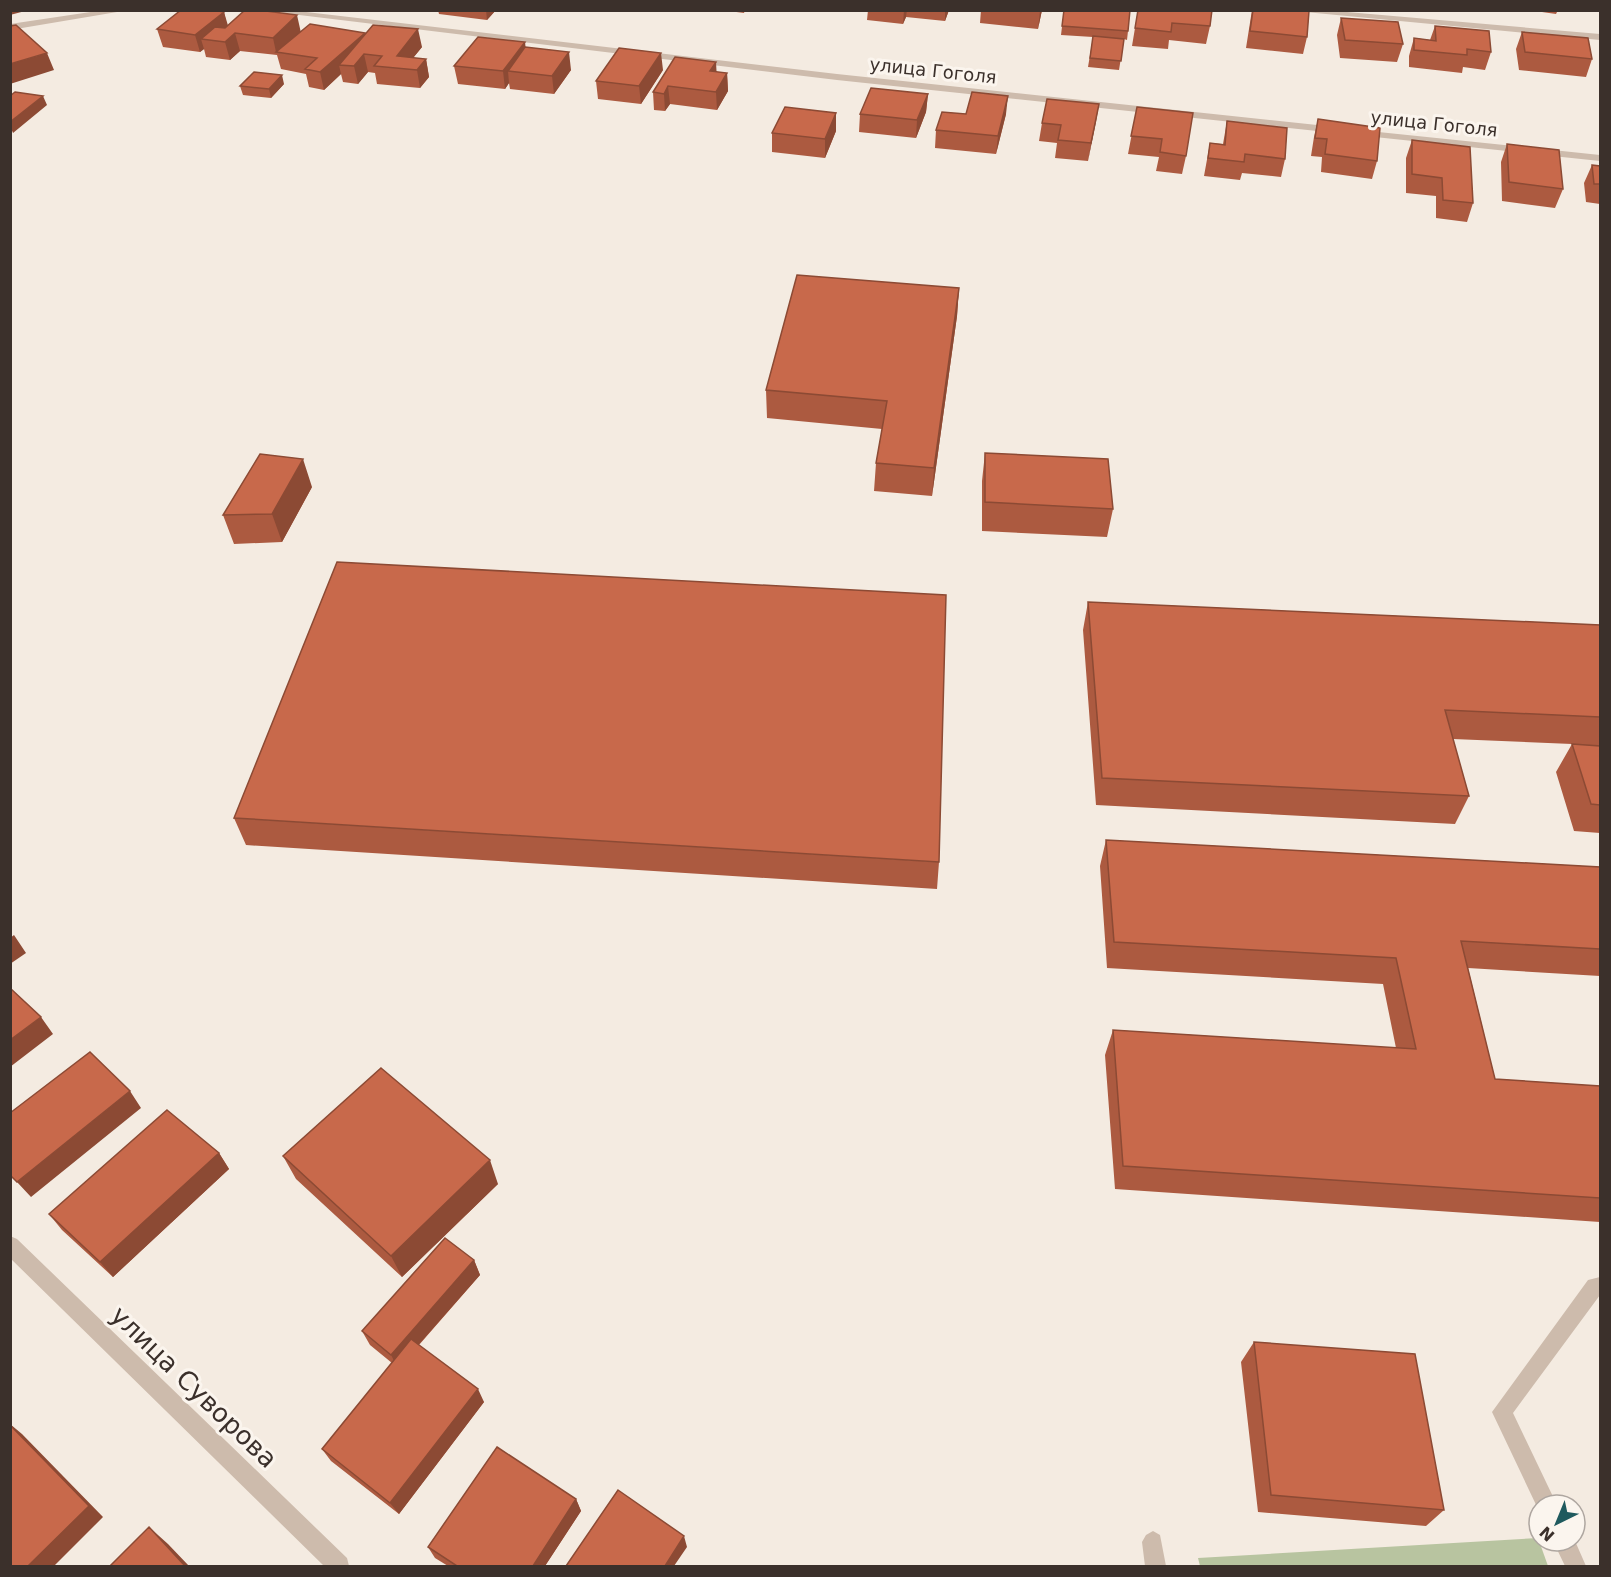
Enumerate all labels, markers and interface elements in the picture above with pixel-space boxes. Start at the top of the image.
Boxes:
street label: улица Гоголя [868,53,998,88]
street label: улица Гоголя [1369,106,1499,141]
street label: улица Суворова [105,1300,283,1474]
north arrow [1527,1493,1587,1553]
text: N [1536,1522,1558,1545]

